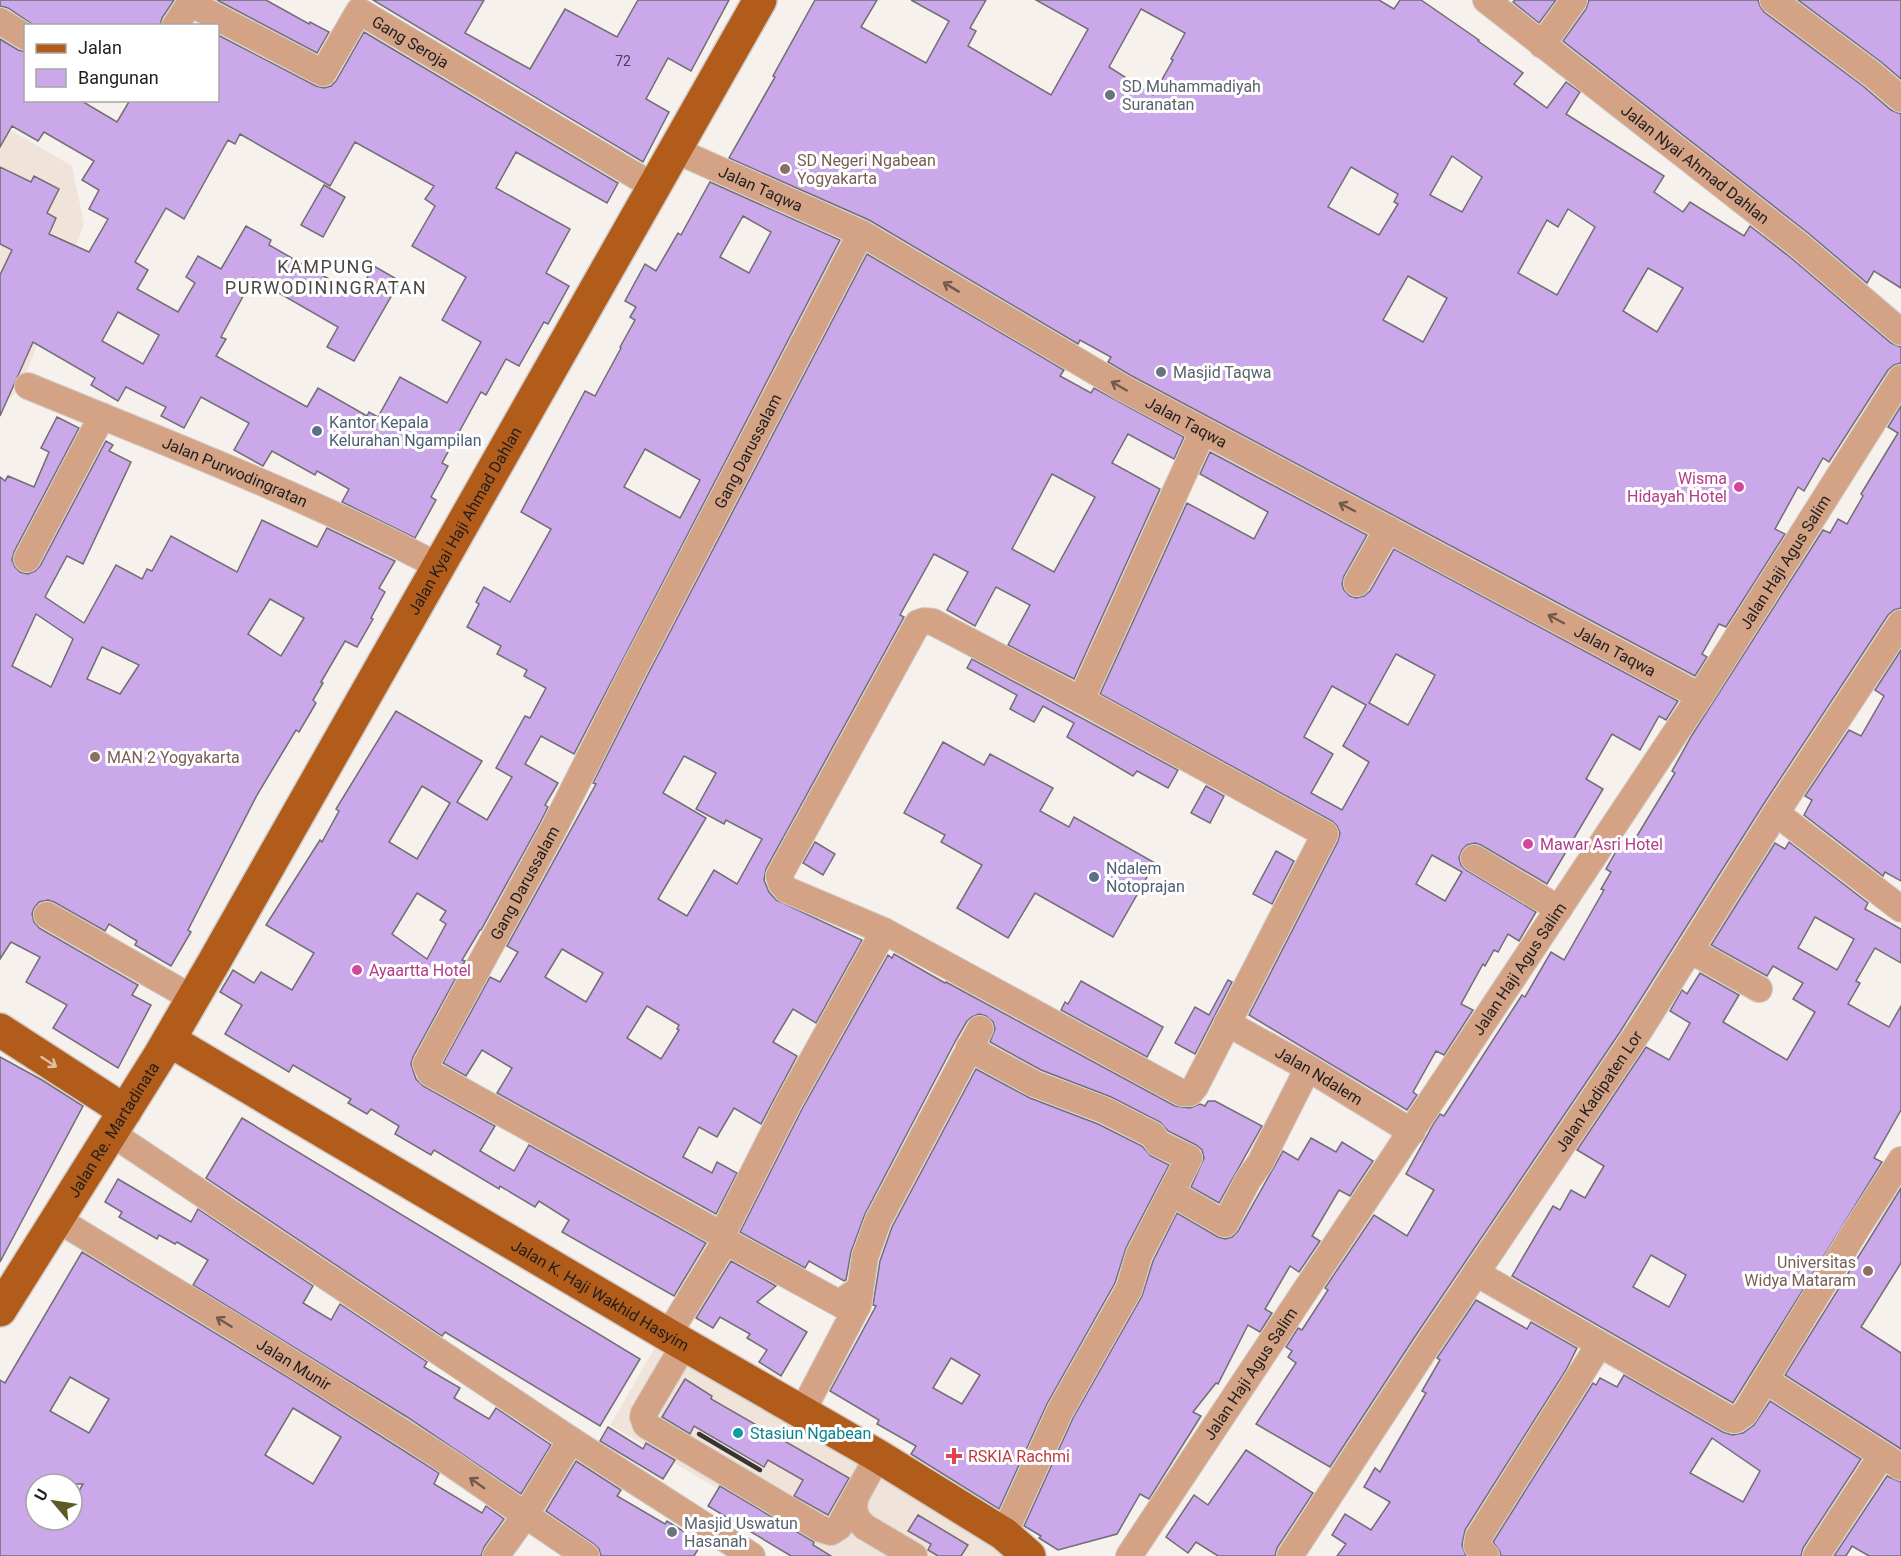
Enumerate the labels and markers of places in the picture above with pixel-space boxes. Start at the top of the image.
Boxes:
place label: SD Muhammadiyah Suranatan [1122,77,1261,114]
marker: SD Muhammadiyah Suranatan [1103,88,1117,102]
place label: SD Negeri Ngabean Yogyakarta [797,151,936,188]
marker: SD Negeri Ngabean Yogyakarta [778,162,792,176]
place label: Masjid Taqwa [1173,363,1272,382]
marker: Masjid Taqwa [1154,365,1168,379]
place label: Kantor Kepala Kelurahan Ngampilan [329,413,482,450]
marker: Kantor Kepala Kelurahan Ngampilan [310,424,324,438]
place label: Wisma Hidayah Hotel [1627,469,1727,506]
marker: Wisma Hidayah Hotel [1732,480,1746,494]
place label: MAN 2 Yogyakarta [107,748,240,767]
marker: MAN 2 Yogyakarta [88,750,102,764]
place label: Mawar Asri Hotel [1540,835,1663,854]
marker: Mawar Asri Hotel [1521,837,1535,851]
place label: Ndalem Notoprajan [1106,859,1185,896]
marker: Ndalem Notoprajan [1087,870,1101,884]
place label: Ayaartta Hotel [369,961,471,980]
marker: Ayaartta Hotel [350,963,364,977]
place label: Universitas Widya Mataram [1744,1253,1856,1290]
marker: Universitas Widya Mataram [1861,1264,1875,1278]
place label: Stasiun Ngabean [750,1424,871,1443]
marker: Stasiun Ngabean [731,1426,745,1440]
marker: RSKIA Rachmi [945,1447,963,1465]
place label: RSKIA Rachmi [968,1447,1070,1466]
place label: Masjid Uswatun Hasanah [684,1514,798,1551]
marker: Masjid Uswatun Hasanah [665,1525,679,1539]

